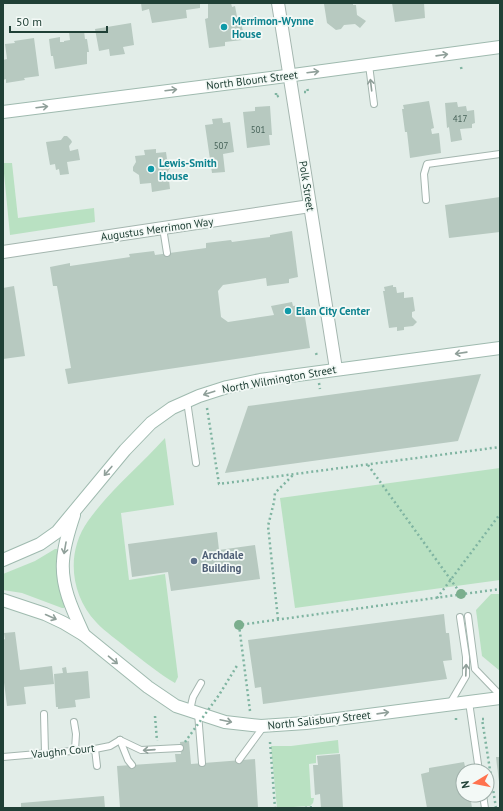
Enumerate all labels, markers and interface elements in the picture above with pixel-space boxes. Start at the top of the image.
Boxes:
scale bar [10,8,107,34]
text: 50 m [16,14,42,29]
place label: Merrimon-Wynne House [232,14,314,41]
marker: Merrimon-Wynne House [219,22,229,32]
one-way arrow [435,51,448,59]
street label: North Blount Street [205,67,299,93]
one-way arrow [307,68,320,76]
one-way arrow [367,78,375,91]
one-way arrow [164,87,177,94]
one-way arrow [35,103,48,111]
house number: 417 [453,113,467,124]
house number: 501 [251,124,265,135]
house number: 507 [214,140,228,151]
place label: Lewis-Smith House [159,156,217,183]
street label: Polk Street [296,160,318,212]
marker: Lewis-Smith House [146,164,156,174]
street label: Augustus Merrimon Way [100,214,215,244]
place label: Elan City Center [296,304,370,318]
marker: Elan City Center [283,306,293,316]
one-way arrow [455,349,468,357]
street label: North Wilmington Street [221,362,337,396]
one-way arrow [202,390,215,397]
one-way arrow [104,465,112,476]
one-way arrow [61,541,69,554]
place label: Archdale Building [202,548,244,575]
marker: Archdale Building [189,556,199,566]
one-way arrow [44,614,56,621]
one-way arrow [108,655,119,664]
one-way arrow [462,664,469,677]
street label: North Salisbury Street [267,708,371,732]
one-way arrow [376,709,389,717]
one-way arrow [219,718,232,726]
street label: Vaughn Court [30,741,96,761]
one-way arrow [143,746,156,753]
north arrow [455,763,495,803]
text: N [458,780,473,790]

